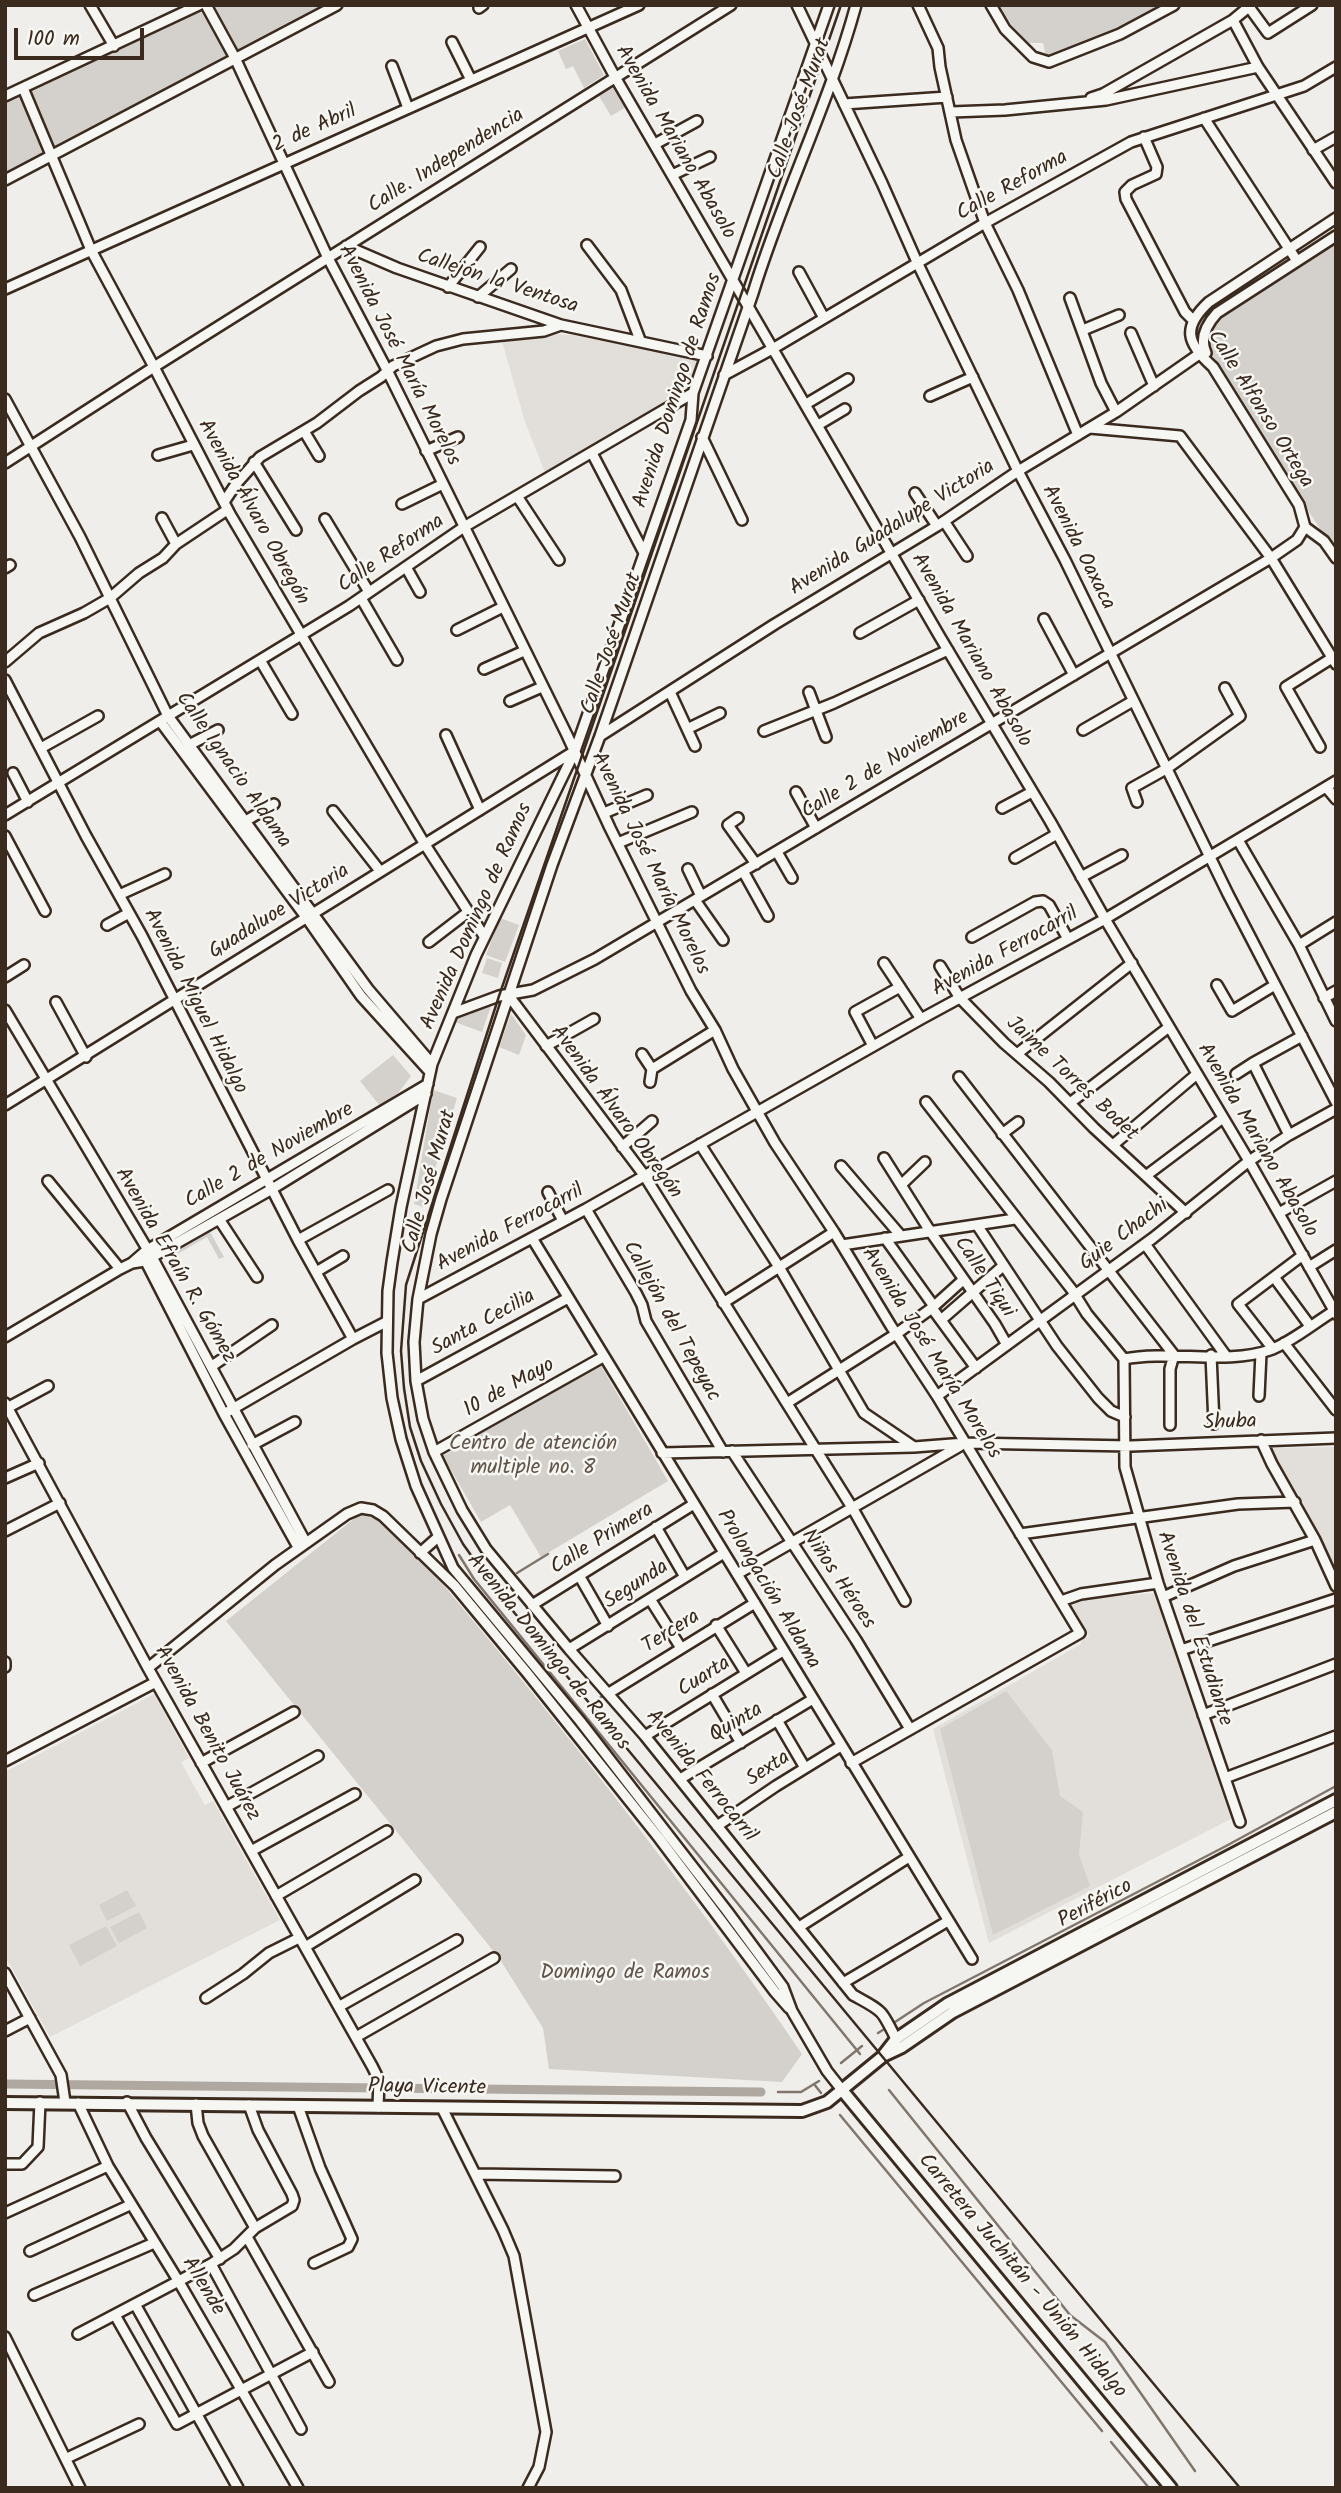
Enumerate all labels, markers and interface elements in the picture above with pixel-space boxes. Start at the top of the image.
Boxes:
scale bar [18,14,147,58]
text: 100 m [27,23,80,56]
street label: Calle José Murat [764,35,838,183]
street label: Avenida Mariano Abasolo [608,41,740,245]
street label: 2 de Abril [269,100,361,160]
street label: Calle. Independencia [364,104,530,220]
street label: Calle Reforma [953,146,1073,228]
street label: Avenida José María Morelos [331,241,465,471]
street label: Callejón la Ventosa [413,245,581,321]
street label: Avenida Domingo de Ramos [629,270,729,512]
street label: Calle Alfonso Ortega [1200,326,1318,494]
street label: Avenida Álvaro Obregón [190,416,314,610]
street label: Avenida Guadalupe Victoria [786,455,1000,603]
street label: Avenida Oaxaca [1035,481,1119,615]
street label: Calle Reforma [334,510,450,600]
street label: Avenida Mariano Abasolo [904,549,1036,753]
street label: Calle José Murat [577,570,649,718]
street label: Calle Ignacio Aldama [169,688,295,854]
street label: Calle 2 de Noviembre [798,706,974,826]
street label: Avenida José María Morelos [584,749,714,979]
street label: Avenida Domingo de Ramos [417,800,539,1034]
street label: Guadaluoe Victoria [205,860,355,966]
street label: Avenida Ferrocarril [929,902,1083,1004]
street label: Avenida Miguel Hidalgo [136,905,252,1099]
street label: Jaime Torres Bodet [1000,1012,1142,1148]
street label: Avenida Álvaro Obregón [544,1021,686,1205]
street label: Avenida Mariano Abasolo [1190,1039,1322,1243]
street label: Calle 2 de Noviembre [181,1098,359,1216]
street label: Calle José Murat [398,1107,464,1257]
street label: Avenida Efraín R. Gómez [108,1164,240,1368]
street label: Avenida Ferrocarril [433,1180,589,1278]
street label: Guie Chachi [1075,1194,1175,1278]
street label: Calle Tiqui [947,1233,1019,1323]
street label: Callejón del Tepeyac [616,1237,724,1407]
street label: Avenida José María Morelos [854,1244,1006,1464]
street label: Santa Cecilia [428,1285,540,1363]
street label: 10 de Mayo [460,1354,560,1424]
street label: Shuba [1203,1410,1257,1438]
park label: Centro de atención multiple no. 8 [449,1432,617,1482]
street label: Calle Primera [547,1498,659,1582]
street label: Prolongación Aldama [709,1506,825,1674]
street label: Niños Héroes [794,1525,880,1635]
street label: Avenida del Estudiante [1150,1529,1236,1729]
street label: Avenida Domingo de Ramos [460,1550,634,1756]
street label: Segunda [600,1556,674,1616]
street label: Tercera [639,1606,705,1660]
street label: Avenida Benito Juárez [147,1642,265,1826]
street label: Cuarta [674,1652,736,1704]
street label: Quinta [706,1698,768,1750]
street label: Avenida Ferrocarril [639,1706,761,1848]
street label: Sexta [742,1746,796,1794]
street label: Periférico [1054,1875,1138,1935]
park label: Domingo de Ramos [540,1961,710,1987]
street label: Playa Vicente [368,2075,486,2103]
street label: Carretera Juchitán - Unión Hidalgo [911,2150,1131,2404]
street label: Allende [175,2253,229,2321]

